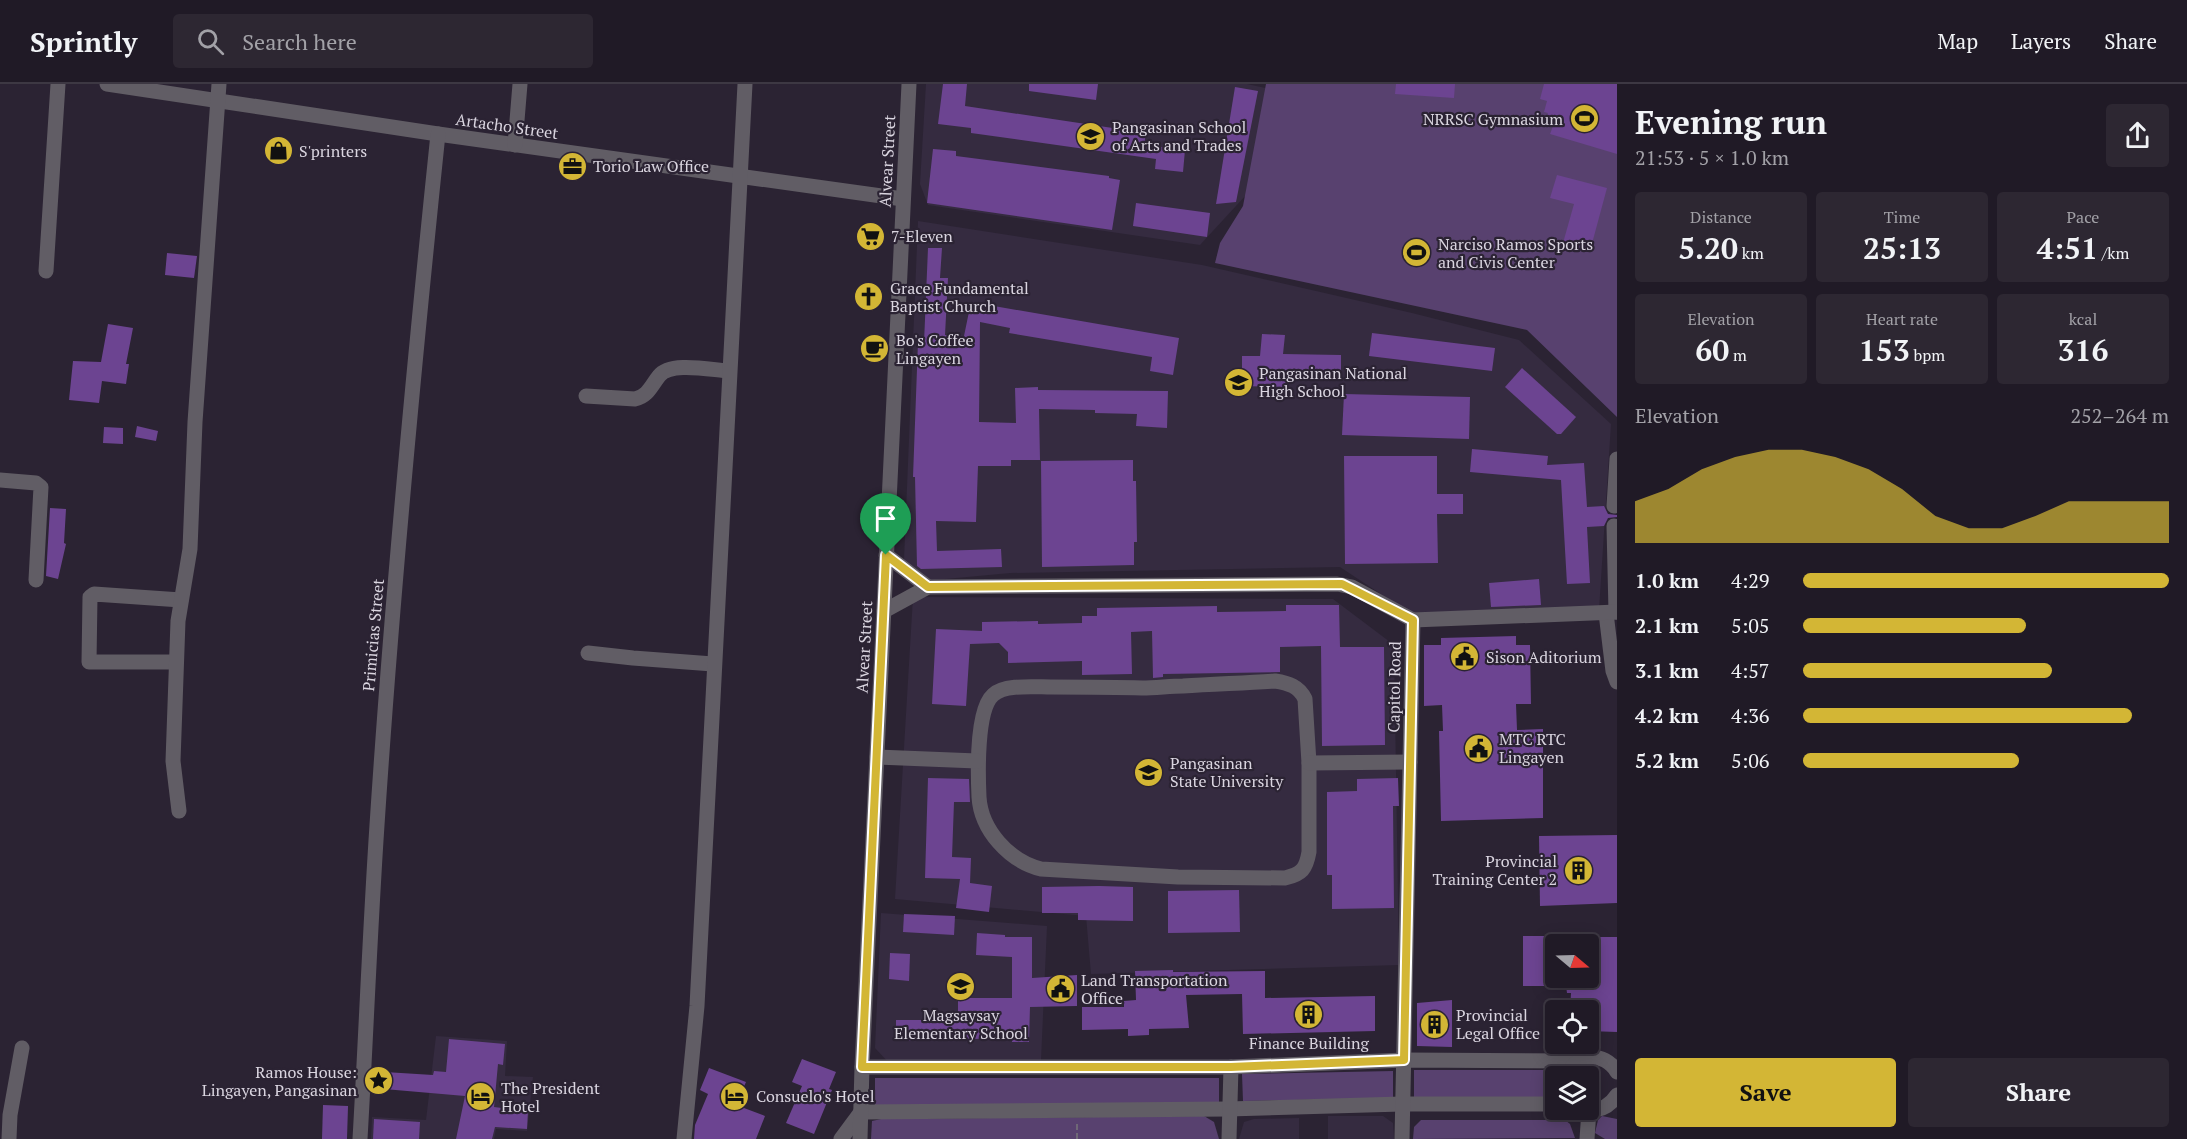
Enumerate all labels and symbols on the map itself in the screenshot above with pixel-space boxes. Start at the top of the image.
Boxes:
sports icon: NRRSC Gymnasium [1568,103,1600,135]
street label: Artacho Street [454,108,560,144]
place label: NRRSC Gymnasium [1423,108,1563,130]
street label: Alvear Street [874,114,900,208]
place label: Pangasinan School of Arts and Trades [1112,116,1246,156]
school or university icon: Pangasinan School of Arts and Trades [1075,120,1107,152]
shop icon: S'printers [262,135,294,167]
place label: S'printers [299,140,367,162]
office icon: Torio Law Office [556,150,588,182]
place label: Torio Law Office [593,155,709,177]
supermarket icon: 7-Eleven [854,220,886,252]
place label: 7-Eleven [891,225,953,247]
place label: Narciso Ramos Sports and Civis Center [1438,233,1593,273]
sports icon: Narciso Ramos Sports and Civis Center [1401,237,1433,269]
place label: Grace Fundamental Baptist Church [890,277,1029,317]
church icon: Grace Fundamental Baptist Church [853,281,885,313]
place label: Bo's Coffee Lingayen [896,329,973,369]
cafe icon: Bo's Coffee Lingayen [859,333,891,365]
place label: Pangasinan National High School [1259,362,1407,402]
school or university icon: Pangasinan National High School [1222,366,1254,398]
pin [860,493,911,555]
street label: Primicias Street [357,578,389,692]
street label: Alvear Street [851,600,877,694]
street label: Capitol Road [1382,641,1406,733]
public building icon: Sison Aditorium [1449,641,1481,673]
place label: Sison Aditorium [1486,646,1602,668]
place label: MTC RTC Lingayen [1499,728,1566,768]
public building icon: MTC RTC Lingayen [1462,732,1494,764]
place label: Pangasinan State University [1170,752,1284,792]
school or university icon: Pangasinan State University [1133,756,1165,788]
place label: Provincial Training Center 2 [1432,850,1557,890]
building icon: Provincial Training Center 2 [1562,854,1594,886]
north arrow [1545,934,1599,988]
place label: Land Transportation Office [1081,969,1228,1009]
school or university icon: Magsaysay Elementary School [945,971,977,1003]
public building icon: Land Transportation Office [1044,973,1076,1005]
building icon: Finance Building [1293,999,1325,1031]
place label: Magsaysay Elementary School [894,1004,1028,1044]
place label: Provincial Legal Office [1456,1004,1540,1044]
building icon: Provincial Legal Office [1419,1008,1451,1040]
place label: Finance Building [1249,1032,1370,1054]
place label: Ramos House: Lingayen, Pangasinan [202,1061,357,1101]
place icon: Ramos House: Lingayen, Pangasinan [362,1065,394,1097]
place label: The President Hotel [501,1077,600,1117]
hotel icon: Consuelo's Hotel [719,1080,751,1112]
hotel icon: The President Hotel [464,1081,496,1113]
place label: Consuelo's Hotel [756,1085,875,1107]

